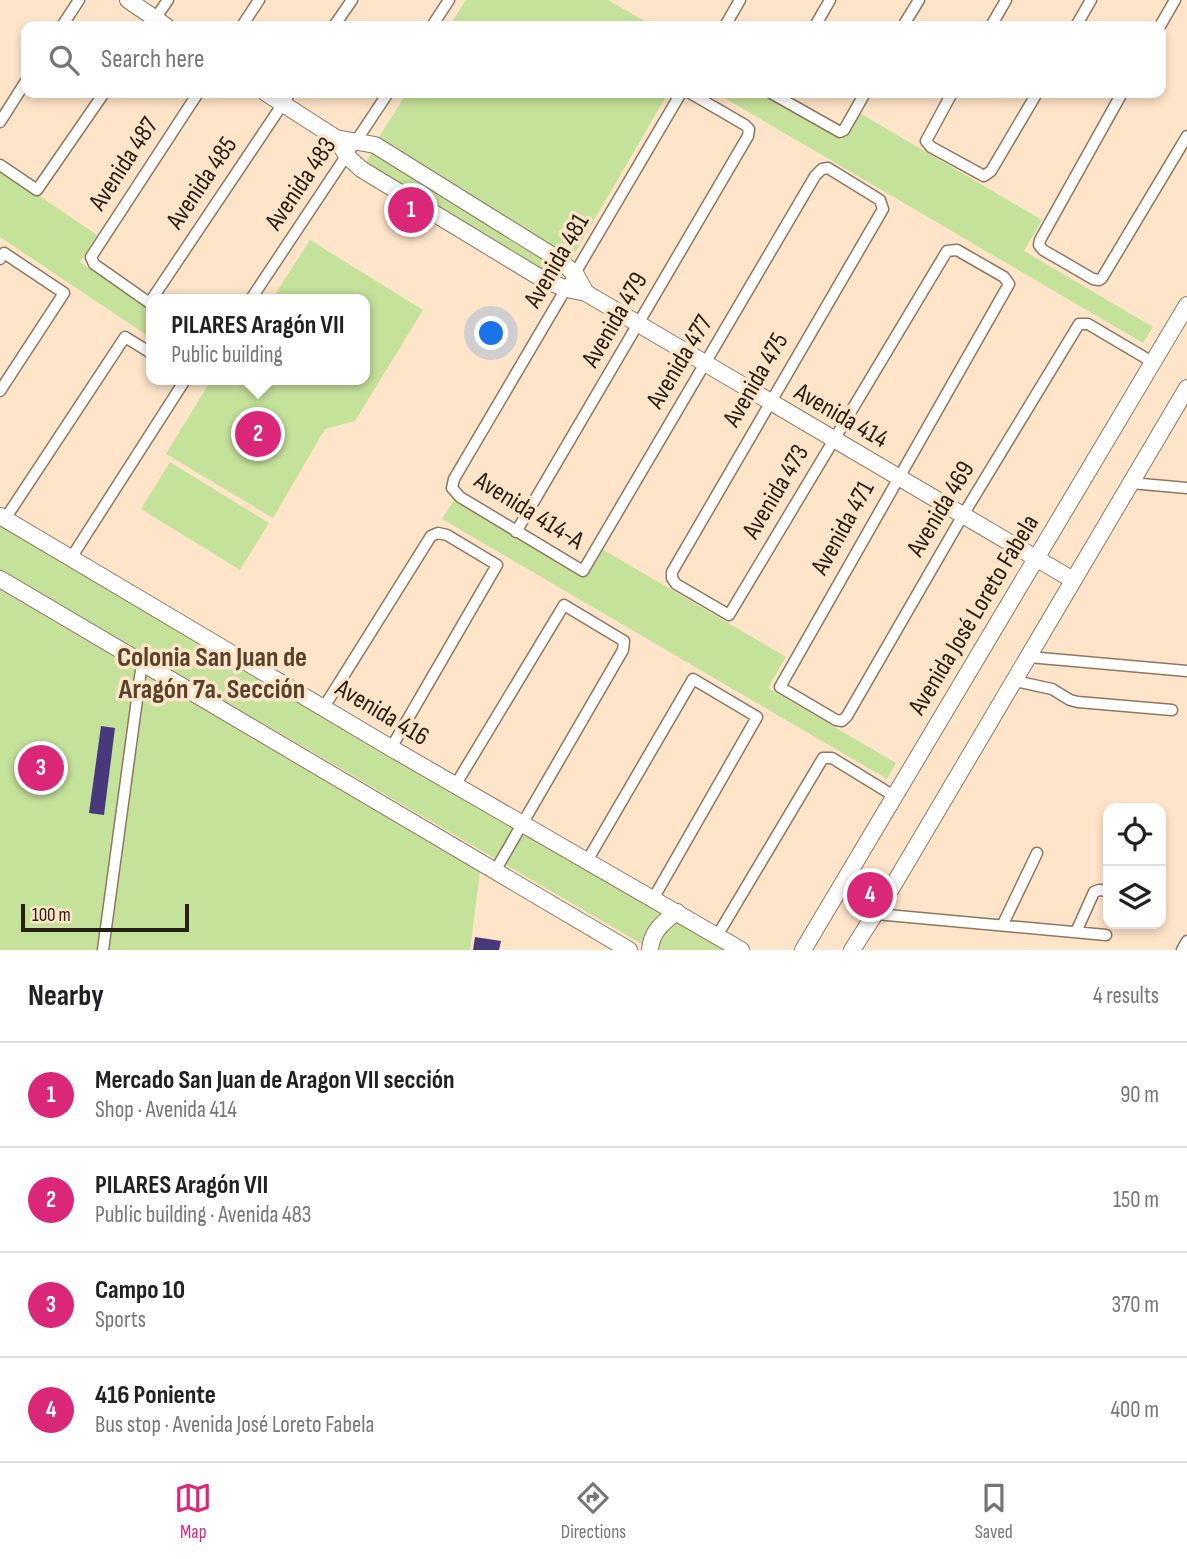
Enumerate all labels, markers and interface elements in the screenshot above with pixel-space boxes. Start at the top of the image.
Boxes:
search box [21,21,1166,98]
icon: search [45,41,83,79]
text: Search here [101,44,204,75]
street label: Avenida 487 [82,111,166,217]
street label: Avenida 485 [159,131,244,236]
street label: Avenida 483 [258,132,343,237]
pin: 1 [388,184,434,236]
street label: Avenida 481 [517,208,596,314]
street label: Avenida 479 [575,267,655,374]
popup [146,294,370,385]
street label: Avenida 477 [640,309,720,415]
text: PILARES Aragón VII [171,310,345,341]
your location [474,316,508,350]
street label: Avenida 475 [716,327,795,433]
text: Public building [171,341,283,369]
street label: Avenida 414 [788,376,893,455]
pin: 2 [235,408,281,460]
street label: Avenida 473 [735,439,816,545]
street label: Avenida 469 [900,456,982,563]
street label: Avenida 414-A [468,465,590,557]
street label: Avenida 471 [804,476,881,581]
street label: Avenida José Loreto Fabela [902,509,1046,721]
district label: Colonia San Juan de Aragón 7a. Sección [117,641,307,706]
street label: Avenida 416 [329,673,434,753]
pin: 3 [18,742,64,794]
map controls [1103,803,1166,929]
button: locate [1103,803,1166,866]
button: layers [1103,866,1166,929]
pin: 4 [847,869,893,921]
scale bar [21,901,189,933]
text: 100 m [32,904,71,927]
text: Nearby [28,978,104,1014]
text: 4 results [1093,982,1159,1010]
text: Mercado San Juan de Aragon VII sección [95,1065,455,1096]
text: 1 [46,1081,56,1109]
text: 90 m [1120,1081,1159,1109]
text: Shop · Avenida 414 [95,1096,237,1124]
text: PILARES Aragón VII [95,1170,268,1201]
text: 2 [46,1186,56,1214]
text: 150 m [1113,1186,1159,1214]
text: Public building · Avenida 483 [95,1201,311,1229]
text: Campo 10 [95,1275,185,1306]
text: 3 [46,1291,56,1319]
text: 370 m [1112,1291,1159,1319]
text: Sports [95,1306,146,1334]
text: 416 Poniente [95,1380,216,1411]
text: 4 [46,1396,56,1424]
text: 400 m [1110,1396,1159,1424]
text: Bus stop · Avenida José Loreto Fabela [95,1411,374,1439]
tab: Map [174,1479,212,1544]
tab: Directions [561,1479,626,1544]
tab: Saved [975,1479,1013,1544]

